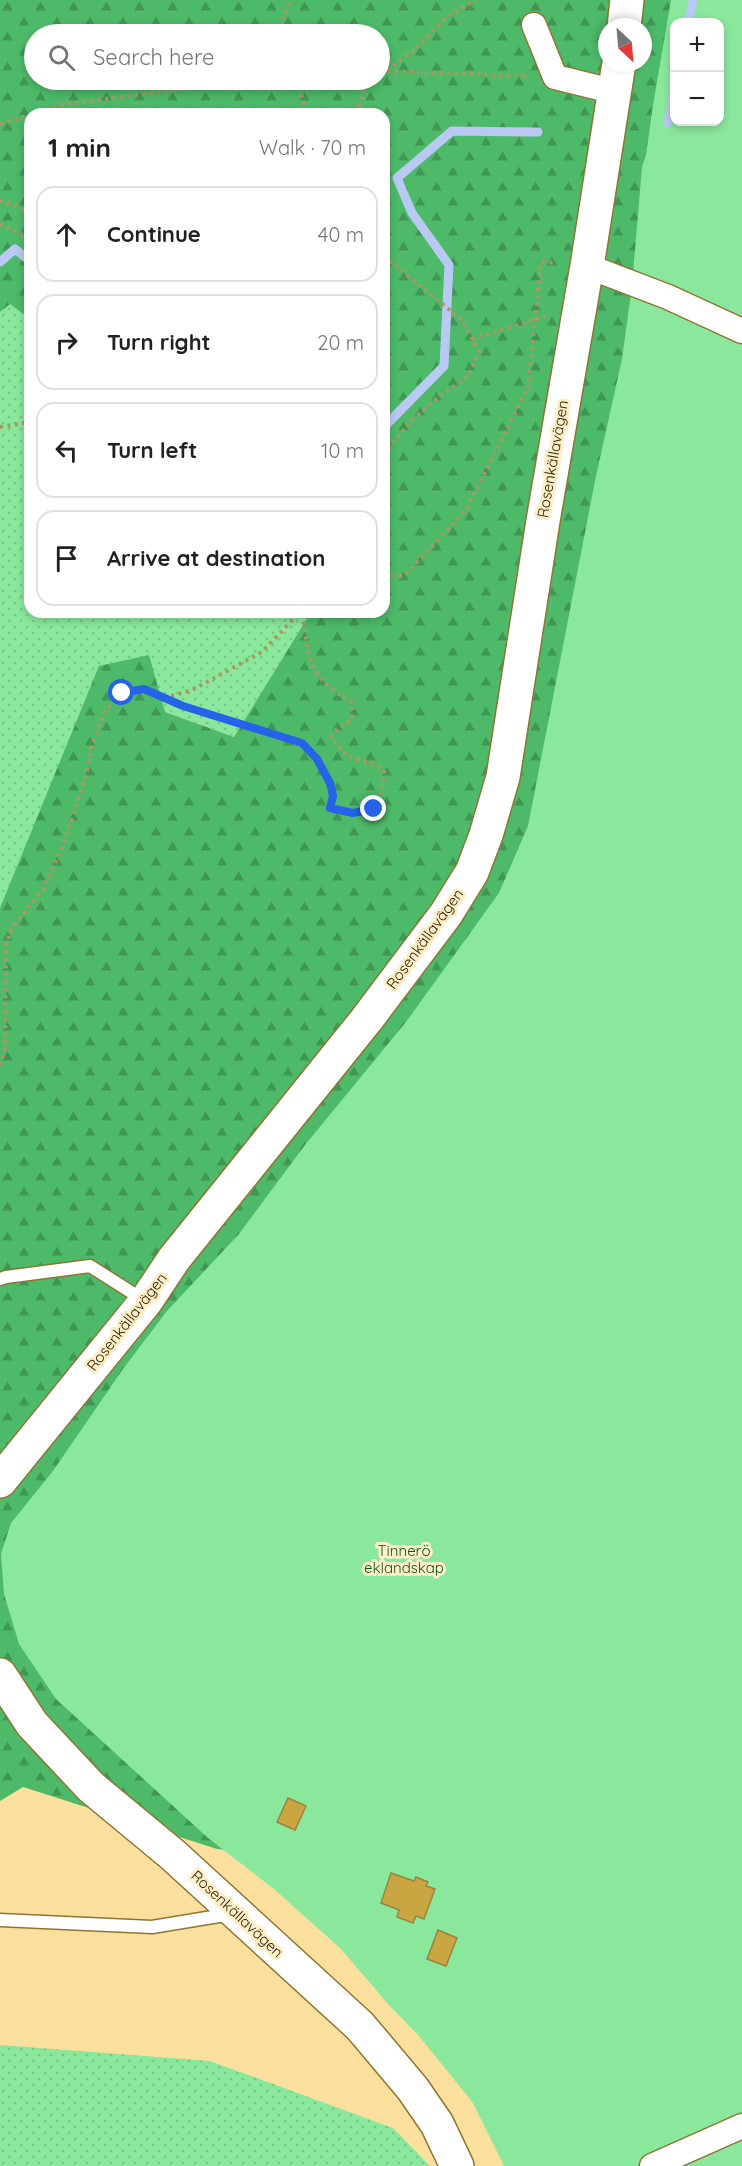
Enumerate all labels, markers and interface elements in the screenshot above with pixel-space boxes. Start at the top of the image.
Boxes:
north arrow [598,18,652,72]
map controls [670,18,724,126]
button: + [670,18,724,72]
search box [24,24,390,90]
icon: search [45,41,78,74]
text: Search here [93,43,214,71]
button: − [670,72,724,126]
text: 1 min [48,131,111,164]
text: Walk · 70 m [259,135,366,160]
icon: ahead [50,218,83,251]
text: Continue [107,220,201,248]
text: 40 m [318,222,364,247]
icon: right [50,326,83,359]
text: Turn right [107,328,211,356]
text: 20 m [317,330,364,355]
street label: Rosenkällavägen [533,399,572,519]
icon: left [50,434,83,467]
text: Turn left [107,436,197,464]
text: 10 m [321,438,364,463]
icon: arrive [50,542,83,575]
text: Arrive at destination [107,544,325,572]
route start [108,679,134,705]
route end [360,795,386,821]
street label: Rosenkällavägen [382,885,467,993]
street label: Rosenkällavägen [82,1269,171,1375]
park label: Tinnerö eklandskap [364,1541,444,1577]
street label: Rosenkällavägen [187,1866,287,1961]

